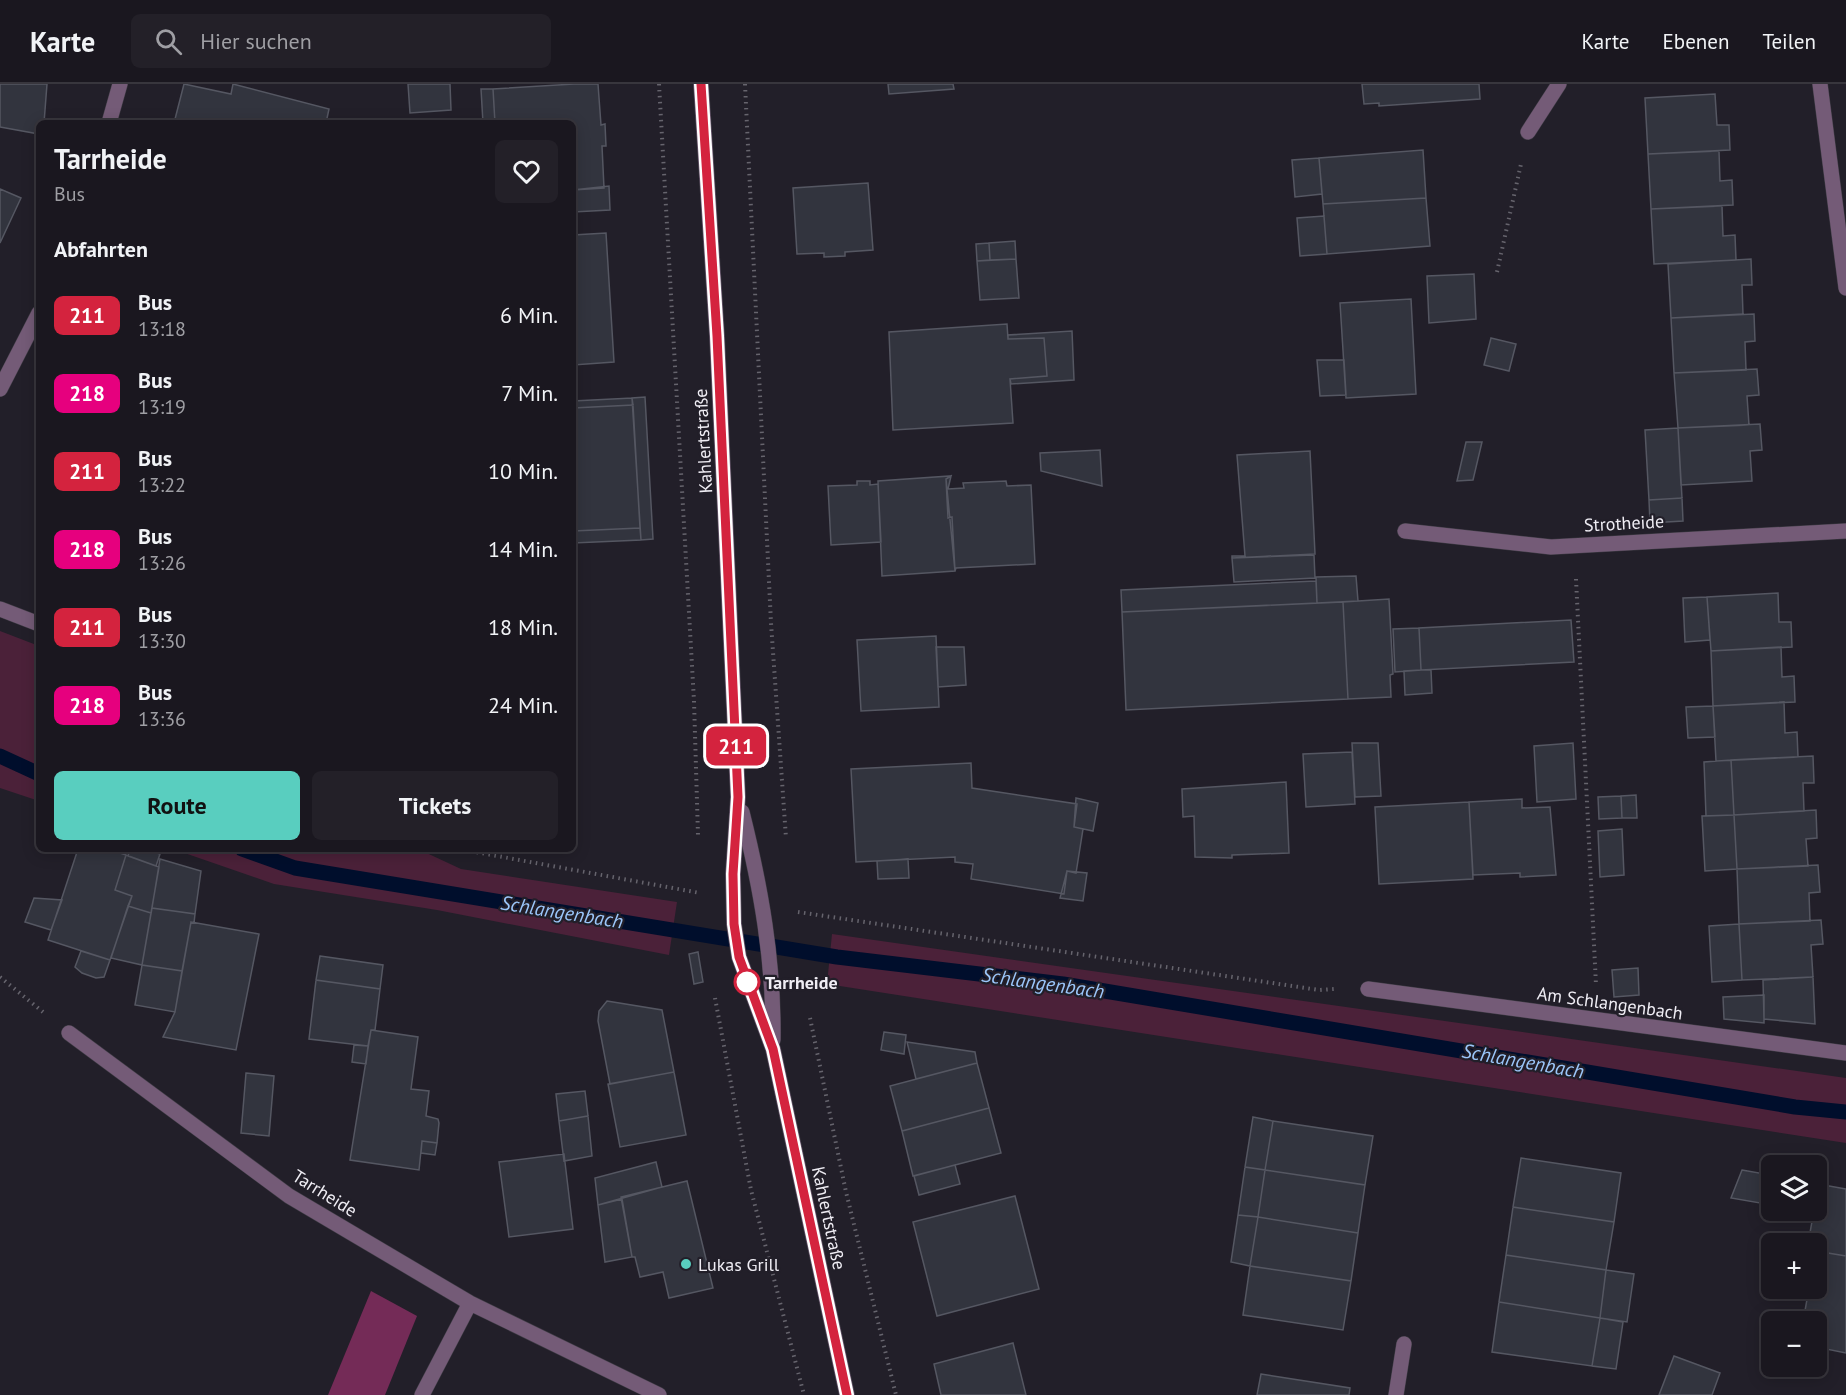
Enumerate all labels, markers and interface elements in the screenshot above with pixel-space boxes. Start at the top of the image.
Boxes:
search box [131,14,551,68]
text: Karte [30,23,95,60]
icon: search [152,25,185,58]
text: Hier suchen [200,27,312,55]
text: Karte [1582,28,1630,55]
text: Ebenen [1663,28,1729,55]
text: Teilen [1762,28,1816,55]
text: Tarrheide [54,140,167,177]
button: heart [495,140,558,203]
text: Bus [54,181,85,207]
text: Abfahrten [54,235,148,263]
text: Bus [138,288,172,316]
text: 6 Min. [500,301,558,329]
text: 211 [69,302,105,329]
text: 13:18 [138,316,186,342]
text: Bus [138,366,172,394]
text: 7 Min. [501,379,558,407]
text: 218 [69,380,105,407]
street label: Kahlertstraße [689,388,717,494]
text: 13:19 [138,394,186,420]
text: Bus [138,444,172,472]
text: 10 Min. [488,457,558,485]
text: 211 [69,458,105,485]
text: 13:22 [138,472,186,498]
street label: Strotheide [1583,509,1665,537]
text: Bus [138,522,172,550]
text: 14 Min. [488,535,558,563]
text: 218 [69,536,105,563]
text: 13:26 [138,550,186,576]
text: Bus [138,600,172,628]
text: 18 Min. [488,613,558,641]
text: 211 [69,614,105,641]
text: 13:30 [138,628,186,654]
text: Bus [138,678,172,706]
text: 24 Min. [488,691,558,719]
text: 218 [69,692,105,719]
text: 13:36 [138,706,186,732]
line badge: 211 [702,726,771,766]
text: 211 [718,733,754,760]
button: Route [54,771,300,840]
button: Tickets [312,771,558,840]
water label: Schlangenbach [499,889,625,935]
water label: Schlangenbach [980,962,1106,1004]
marker: Tarrheide [734,969,760,995]
place label: Tarrheide [765,971,838,994]
street label: Am Schlangenbach [1536,981,1684,1025]
water label: Schlangenbach [1460,1037,1586,1085]
map controls [1761,1155,1827,1377]
button: layers [1761,1155,1827,1221]
street label: Tarrheide [288,1164,362,1222]
street label: Kahlertstraße [807,1164,851,1272]
button: + [1761,1233,1827,1299]
place label: Lukas Grill [698,1253,780,1276]
marker: Lukas Grill [679,1257,693,1271]
button: − [1761,1311,1827,1377]

